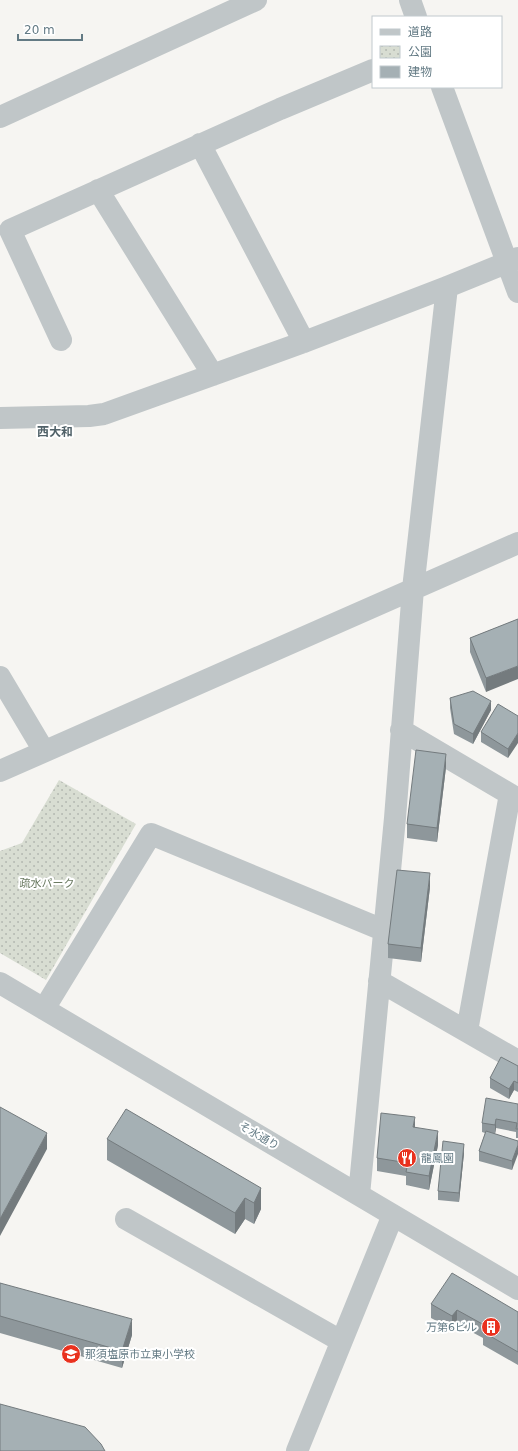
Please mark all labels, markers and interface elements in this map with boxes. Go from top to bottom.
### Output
scale bar [18,16,82,42]
legend [372,16,502,88]
text: 20 m [24,23,55,37]
text: 道路 [408,25,432,39]
text: 公園 [408,45,432,59]
text: 建物 [408,65,432,79]
district label: 西大和 [37,425,73,439]
park label: 疏水パーク [20,877,75,890]
street label: そ水通り [237,1119,281,1153]
restaurant icon: 龍鳳園 [396,1147,418,1169]
place label: 龍鳳園 [421,1152,454,1165]
building icon: 万第6ビル [480,1316,502,1338]
place label: 万第6ビル [426,1321,477,1334]
school or university icon: 那須塩原市立東小学校 [60,1343,82,1365]
place label: 那須塩原市立東小学校 [85,1348,195,1361]

